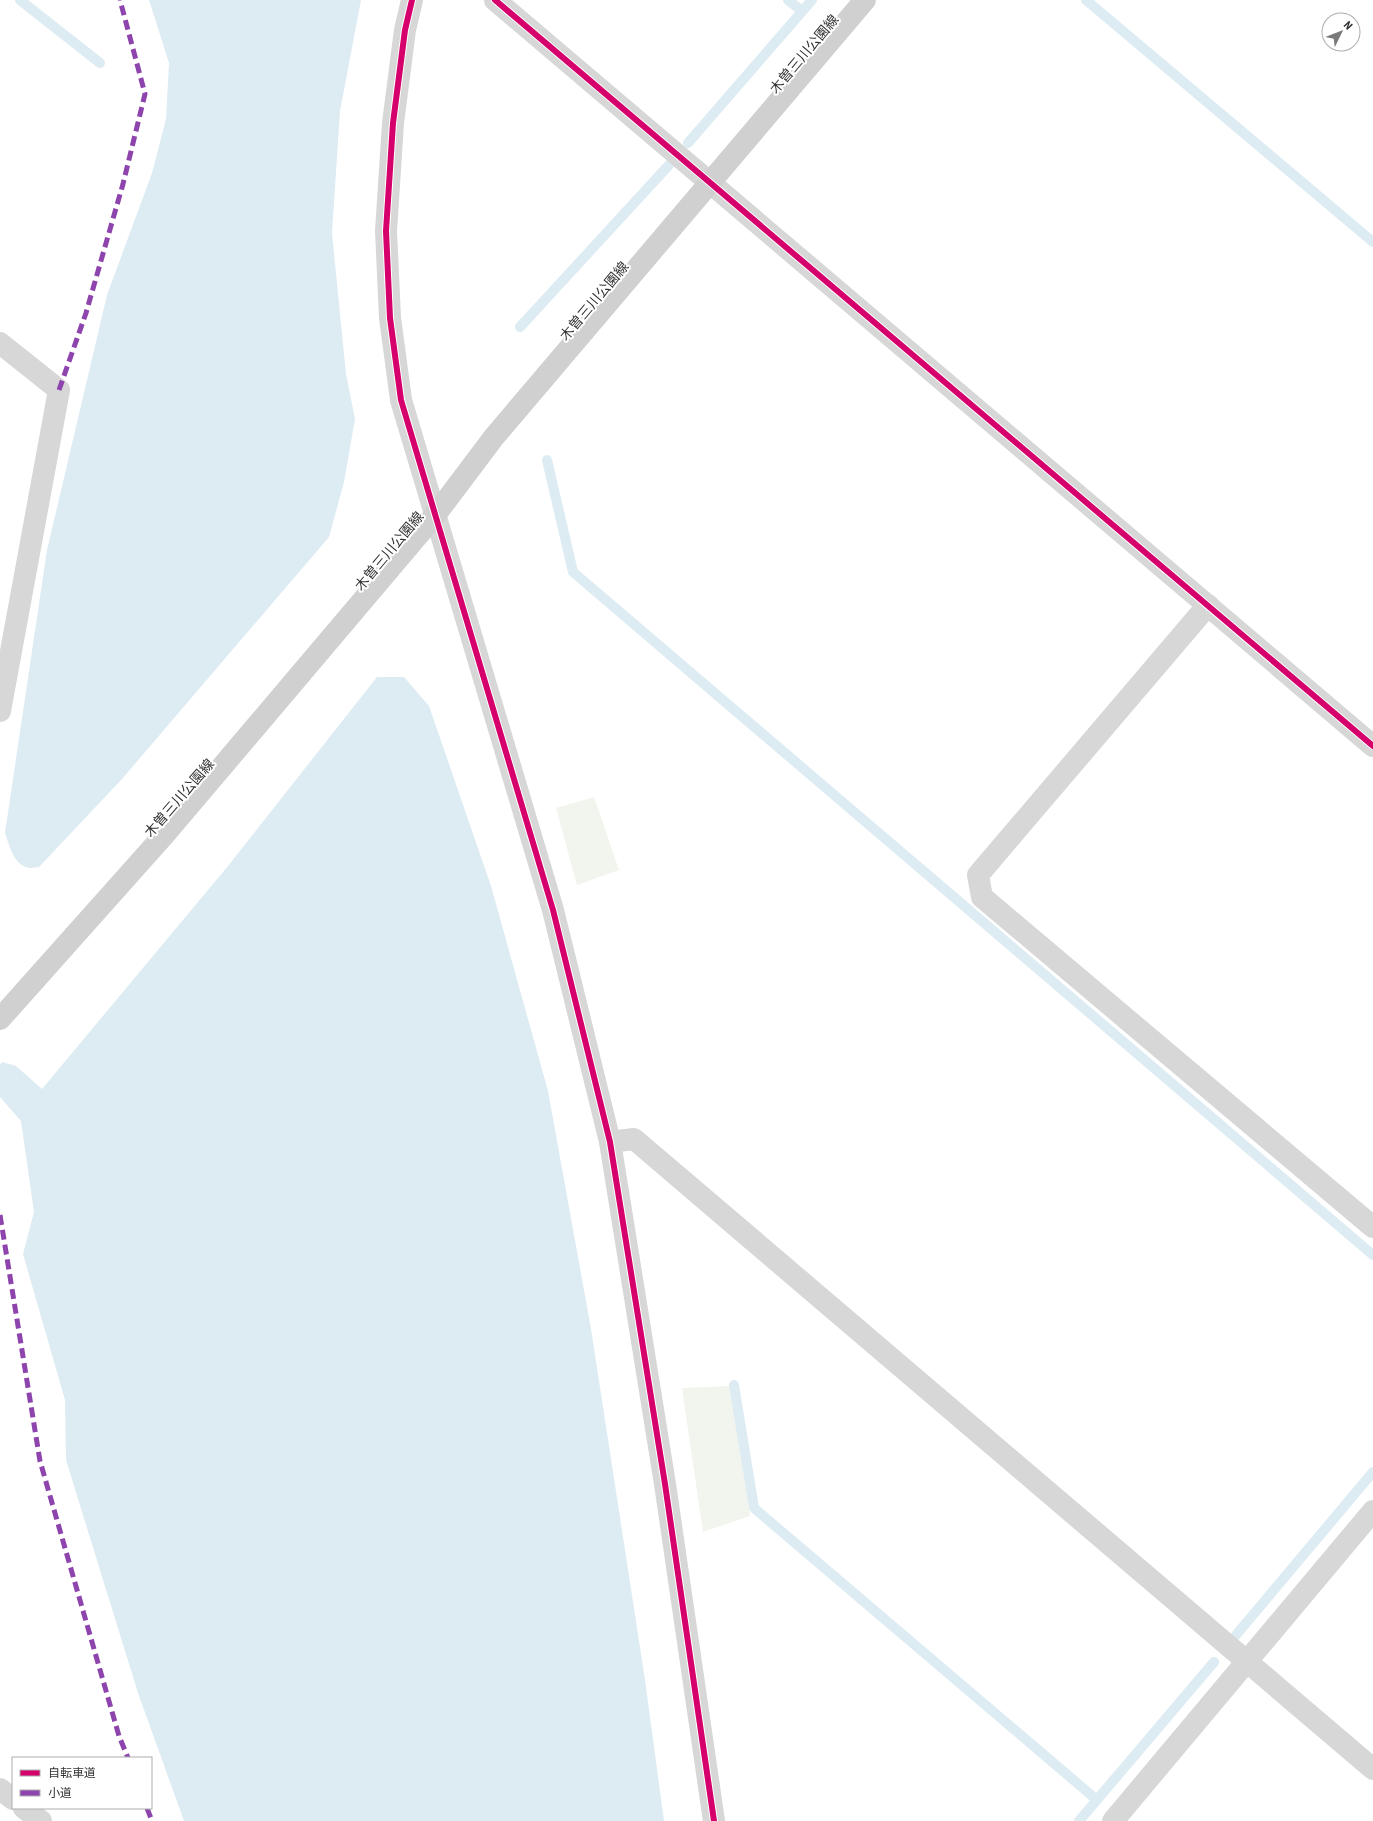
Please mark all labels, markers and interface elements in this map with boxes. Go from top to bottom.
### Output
street label: 木曽三川公園線 [766,11,842,97]
north arrow [1321,12,1361,52]
text: N [1341,19,1355,33]
street label: 木曽三川公園線 [556,258,632,344]
street label: 木曽三川公園線 [351,508,427,594]
street label: 木曽三川公園線 [141,756,217,840]
legend [12,1757,152,1809]
text: 自転車道 [48,1766,96,1780]
text: 小道 [48,1786,72,1800]

